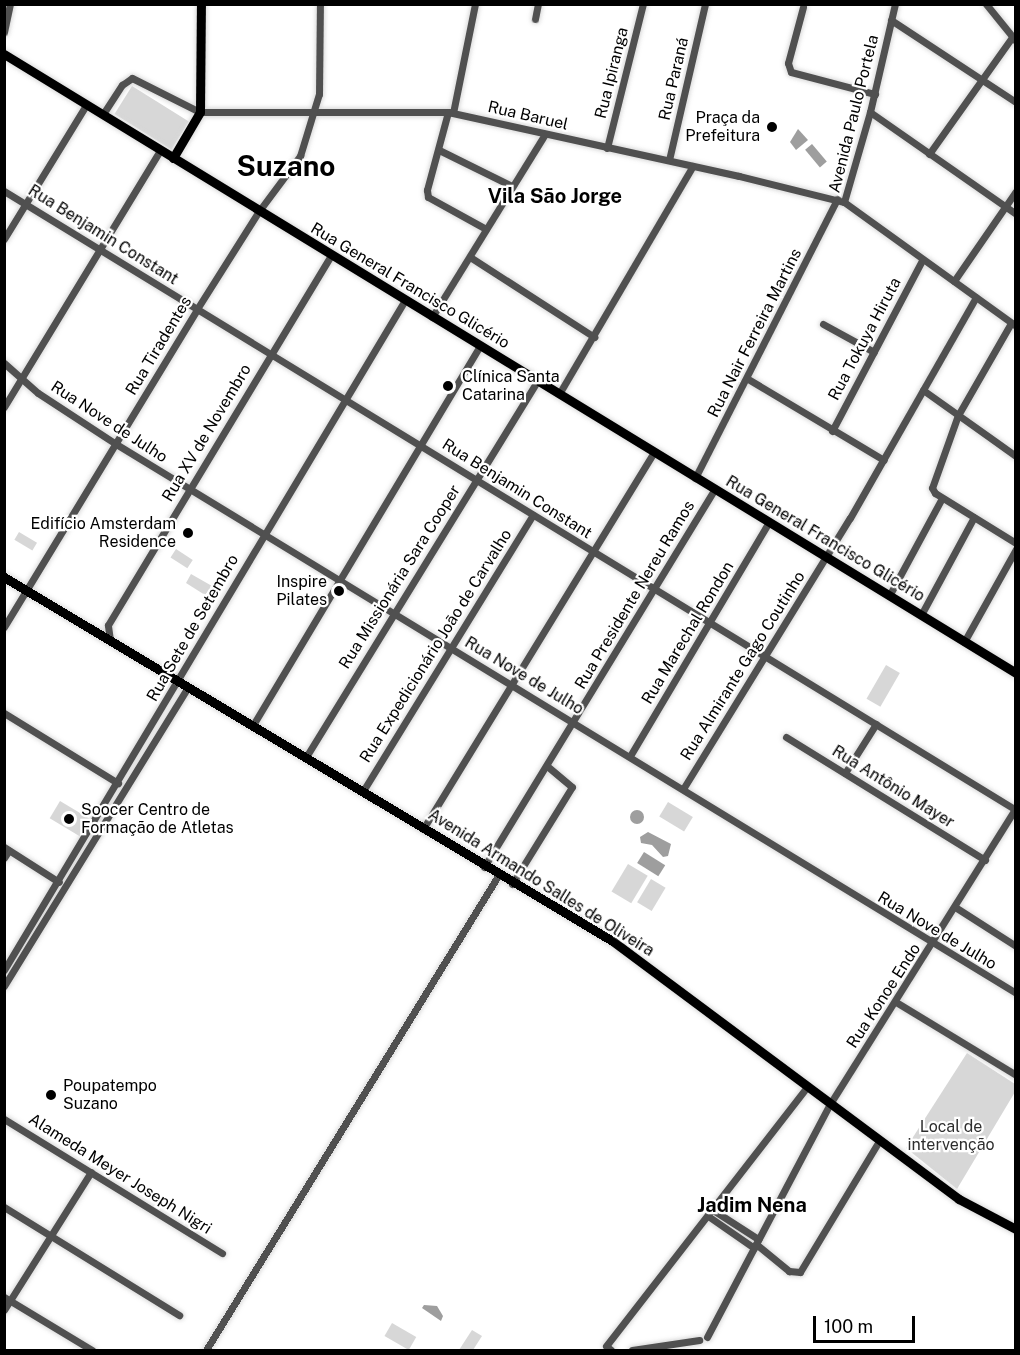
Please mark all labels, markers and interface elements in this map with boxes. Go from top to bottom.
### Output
street label: Rua Ipiranga [591,25,633,121]
street label: Avenida Paulo Portela [825,33,883,195]
street label: Rua Paraná [655,36,693,122]
street label: Rua Baruel [486,97,570,135]
place label: Praça da Prefeitura [685,108,760,146]
marker: Praça da Prefeitura [765,120,779,134]
district label: Suzano [237,149,335,183]
street label: Rua Benjamin Constant [25,181,181,289]
district label: Vila São Jorge [488,184,622,208]
street label: Rua General Francisco Glicério [307,219,513,353]
street label: Rua Nair Ferreira Martins [704,245,806,421]
street label: Rua Tokuya Hiruta [825,274,905,404]
street label: Rua Tiradentes [122,293,196,399]
street label: Rua XV de Novembro [158,361,256,505]
place label: Clínica Santa Catarina [462,367,560,405]
street label: Rua Nove de Julho [47,377,171,467]
marker: Clínica Santa Catarina [439,377,457,395]
street label: Rua Benjamin Constant [439,435,595,543]
street label: Rua General Francisco Glicério [722,472,928,606]
street label: Rua Missionária Sara Cooper [335,482,465,672]
street label: Rua Presidente Nereu Ramos [571,497,699,693]
place label: Edifício Amsterdam Residence [30,514,176,552]
marker: Edifício Amsterdam Residence [181,526,195,540]
street label: Rua Expedicionário João de Carvalho [356,526,516,766]
street label: Rua Sete de Setembro [143,551,243,705]
street label: Rua Marechal Rondon [638,558,738,708]
street label: Rua Almirante Gago Coutinho [677,568,809,764]
place label: Inspire Pilates [276,572,327,610]
marker: Inspire Pilates [332,584,346,598]
street label: Rua Nove de Julho [461,633,587,719]
street label: Rua Antônio Mayer [828,742,958,832]
place label: Soocer Centro de Formação de Atletas [81,800,234,838]
street label: Avenida Armando Salles de Oliveira [424,805,658,961]
marker: Soocer Centro de Formação de Atletas [62,812,76,826]
street label: Rua Nove de Julho [874,888,1000,974]
street label: Rua Konoe Endo [843,940,925,1052]
place label: Poupatempo Suzano [63,1076,157,1114]
marker: Poupatempo Suzano [44,1088,58,1102]
street label: Alameda Meyer Joseph Nigri [25,1110,215,1238]
park label: Local de intervenção [907,1117,995,1155]
district label: Jadim Nena [697,1193,807,1217]
scale bar [816,1304,918,1342]
text: 100 m [824,1316,873,1337]

